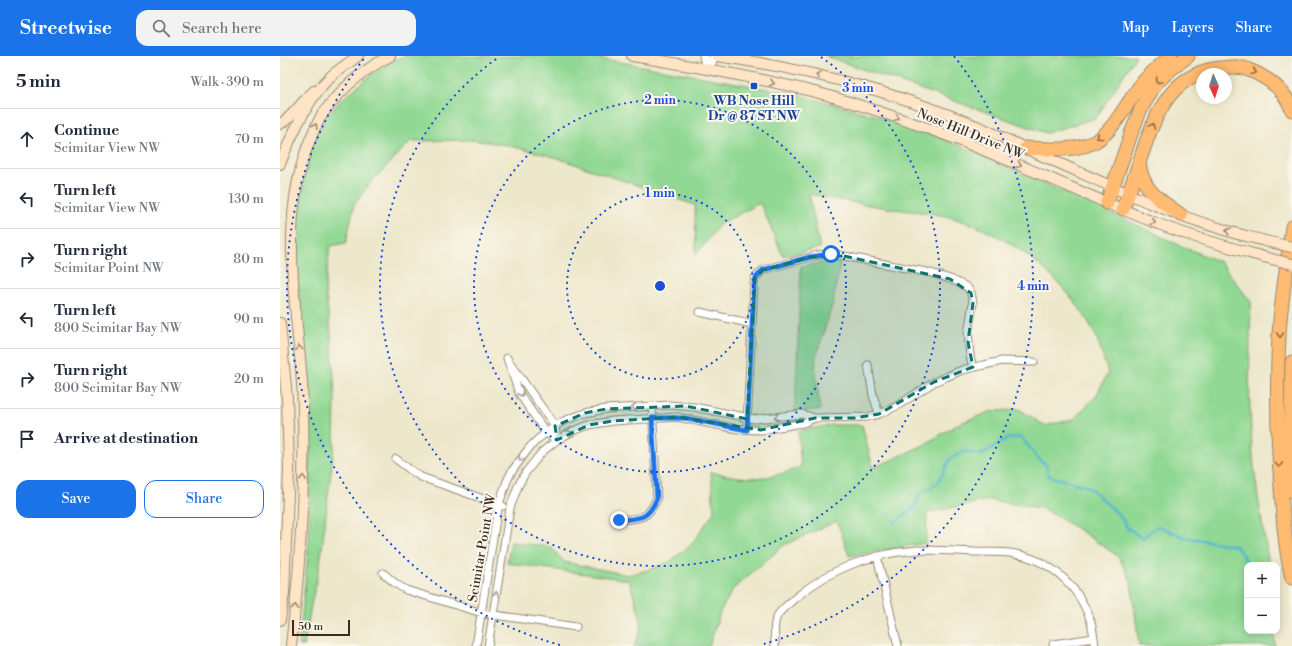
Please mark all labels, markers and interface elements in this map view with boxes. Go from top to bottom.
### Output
search box [136,10,416,46]
text: Streetwise [20,16,112,40]
icon: search [150,17,172,39]
text: Search here [182,19,262,38]
text: Map [1122,19,1149,37]
text: Layers [1171,19,1214,37]
text: Share [1236,19,1272,37]
one-way arrow [1250,67,1258,75]
north arrow [1196,68,1232,104]
text: 5 min [16,71,61,93]
one-way arrow [815,71,822,80]
text: Walk · 390 m [191,74,264,90]
one-way arrow [1156,76,1163,84]
one-way arrow [769,78,776,86]
marker: WB Nose Hill Dr @ 87 ST NW [749,81,759,91]
text: 3 min [842,81,874,96]
text: 2 min [644,93,676,108]
place label: WB Nose Hill Dr @ 87 ST NW [708,93,801,124]
street label: Nose Hill Drive NW [915,105,1028,163]
one-way arrow [894,113,901,122]
text: Continue [54,121,119,140]
one-way arrow [310,123,317,130]
one-way arrow [1147,123,1155,131]
icon: ahead [16,128,38,150]
text: 70 m [235,131,264,147]
one-way arrow [1097,132,1104,139]
text: Scimitar View NW [54,140,160,156]
one-way arrow [1014,160,1022,168]
text: Turn left [54,181,116,200]
text: 1 min [645,186,676,201]
icon: left [16,188,38,210]
text: 130 m [229,191,264,207]
text: Scimitar View NW [54,200,160,216]
one-way arrow [1149,217,1156,225]
one-way arrow [1224,227,1231,236]
text: Turn right [54,241,128,260]
route start [822,245,840,263]
icon: right [16,248,38,270]
text: 80 m [233,251,264,267]
text: Scimitar Point NW [54,260,164,276]
centre of rings [653,279,667,293]
text: 4 min [1017,279,1050,294]
text: Turn left [54,301,116,320]
icon: left [16,308,38,330]
text: 90 m [233,311,264,327]
text: 800 Scimitar Bay NW [54,320,181,336]
one-way arrow [1275,332,1284,338]
one-way arrow [295,345,304,351]
text: Turn right [54,361,128,380]
icon: right [16,368,38,390]
text: 20 m [234,371,264,387]
text: 800 Scimitar Bay NW [54,380,181,396]
one-way arrow [516,390,523,397]
one-way arrow [631,403,637,412]
one-way arrow [773,412,780,421]
icon: arrive [16,428,38,450]
text: Arrive at destination [54,429,198,448]
one-way arrow [565,430,573,437]
one-way arrow [519,454,526,461]
one-way arrow [1275,462,1284,468]
one-way arrow [299,475,307,481]
button: Save [16,480,136,518]
button: Share [144,480,264,518]
street label: Scimitar Point NW [465,492,500,604]
route end [610,511,628,529]
map controls [1244,562,1280,634]
button: + [1244,562,1280,598]
one-way arrow [492,591,500,597]
button: − [1244,598,1280,634]
one-way arrow [290,604,299,610]
scale bar [292,618,350,637]
text: 50 m [298,620,323,634]

